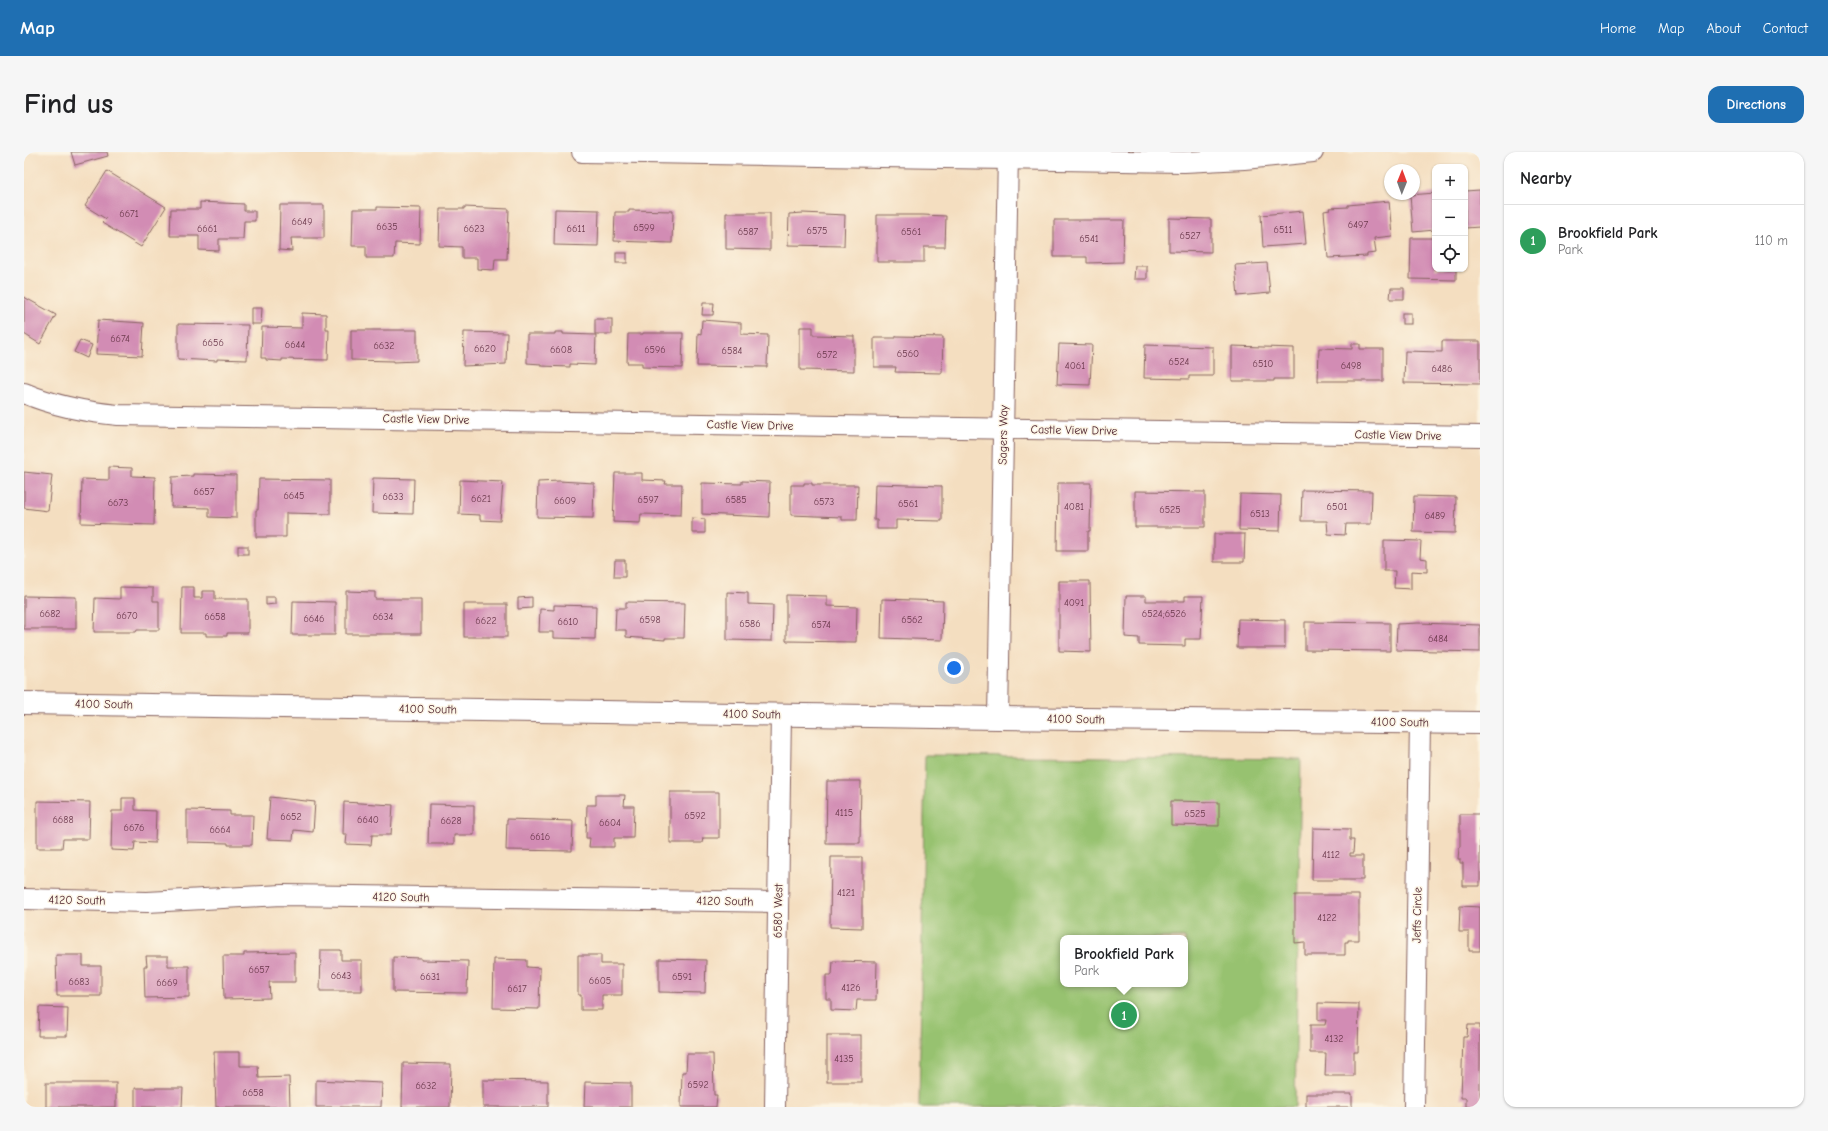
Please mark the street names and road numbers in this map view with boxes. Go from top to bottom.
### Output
street label: Sagers Way [995,404,1011,465]
street label: Castle View Drive [382,411,470,427]
street label: Castle View Drive [706,417,794,433]
street label: Castle View Drive [1030,422,1118,438]
street label: Castle View Drive [1354,427,1442,443]
street label: 4100 South [75,696,133,712]
street label: 4100 South [399,701,457,717]
street label: 4100 South [723,706,781,722]
street label: 4100 South [1047,711,1105,727]
street label: 4100 South [1371,714,1429,730]
street label: 6580 West [771,883,785,938]
street label: Jeffs Circle [1410,887,1424,943]
street label: 4120 South [372,890,430,904]
street label: 4120 South [48,893,106,907]
street label: 4120 South [696,894,754,908]

